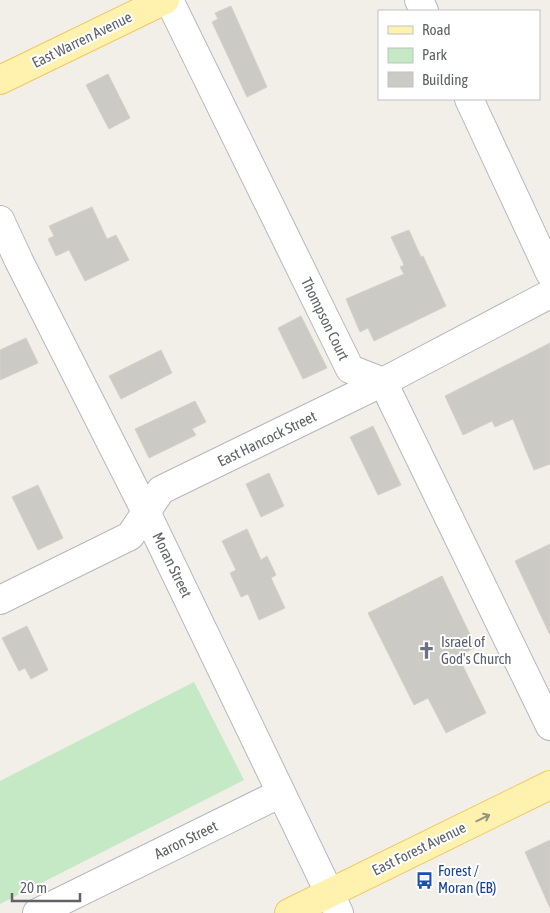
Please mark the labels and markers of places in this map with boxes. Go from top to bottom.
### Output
place label: Israel of God's Church [441,633,511,667]
church icon: Israel of God's Church [417,641,437,661]
place label: Forest / Moran (EB) [438,862,496,896]
bus stop icon: Forest / Moran (EB) [414,870,434,890]

